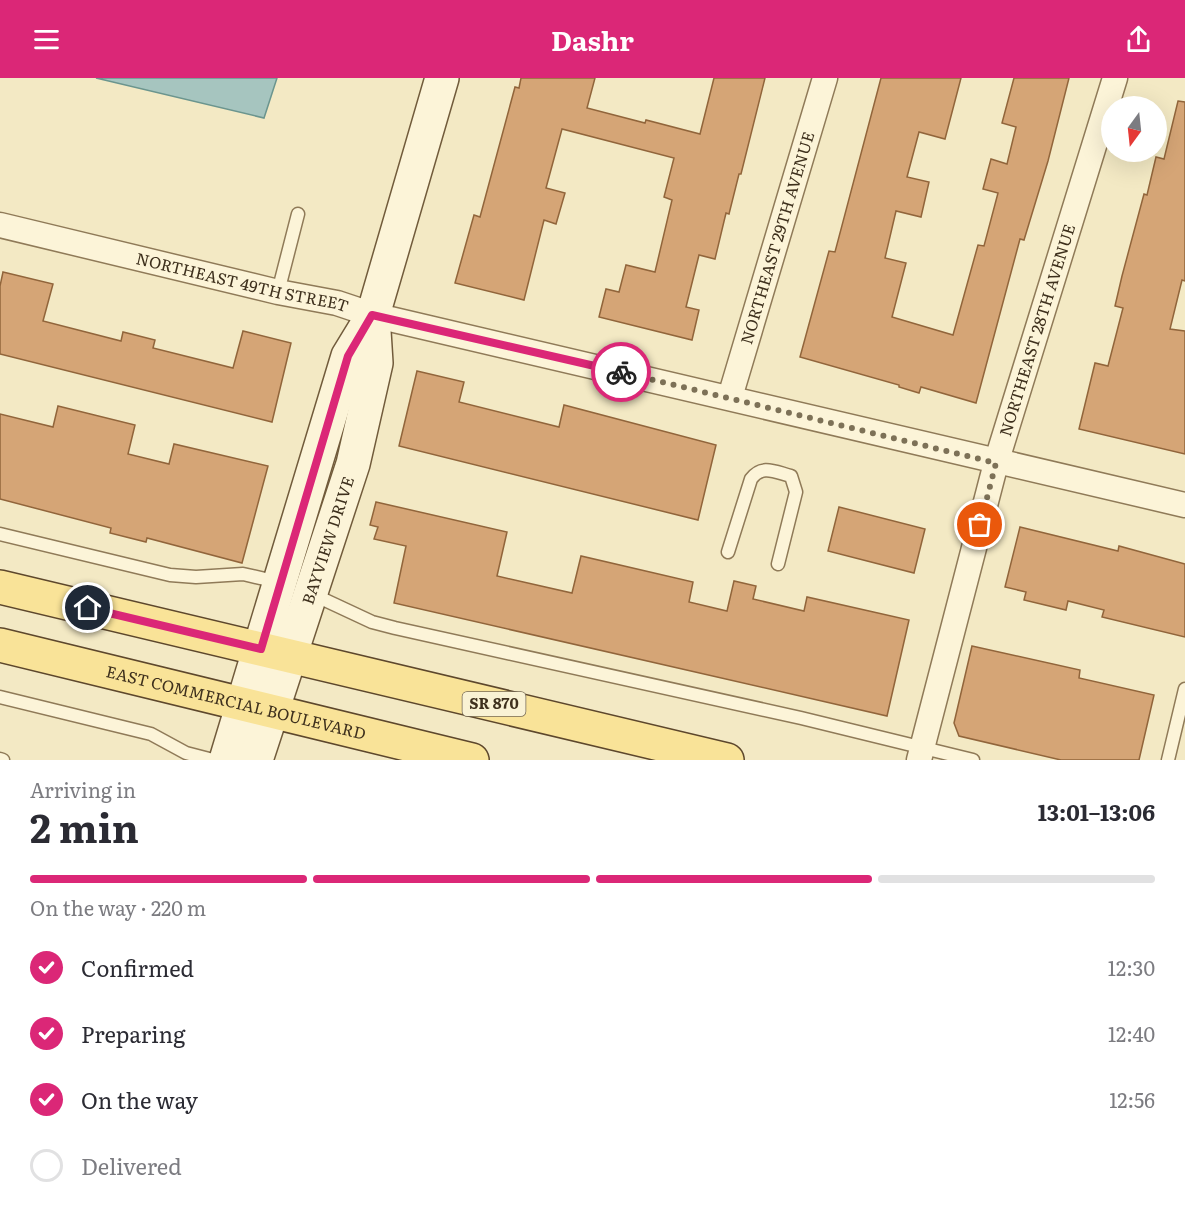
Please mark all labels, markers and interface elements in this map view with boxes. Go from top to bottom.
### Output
text: Dashr [551,19,634,59]
icon: menu [30,23,63,56]
icon: share [1122,23,1155,56]
north arrow [1101,96,1167,162]
map controls [1101,96,1167,162]
street label: NORTHEAST 29TH AVENUE [733,128,819,347]
street label: NORTHEAST 28TH AVENUE [992,221,1080,439]
street label: NORTHEAST 49TH STREET [134,245,352,317]
courier [591,342,651,402]
icon: bike [605,356,638,389]
street label: BAYVIEW DRIVE [295,473,359,607]
pin [954,499,1005,550]
icon: bag [963,508,996,541]
pin [62,582,113,633]
icon: home [71,591,104,624]
street label: EAST COMMERCIAL BOULEVARD [104,658,369,745]
road number: SR 870 [462,692,526,716]
text: Arriving in [30,774,136,804]
text: 13:01–13:06 [1038,795,1155,828]
text: 2 min [30,797,139,855]
text: On the way · 220 m [30,892,206,922]
icon: check [30,951,63,984]
text: Confirmed [81,951,194,984]
text: 12:30 [1108,952,1155,982]
icon: check [30,1017,63,1050]
text: Preparing [81,1017,185,1050]
text: 12:40 [1108,1018,1155,1048]
icon: check [30,1083,63,1116]
text: On the way [81,1083,198,1116]
text: 12:56 [1109,1084,1155,1114]
text: Delivered [81,1149,182,1182]

